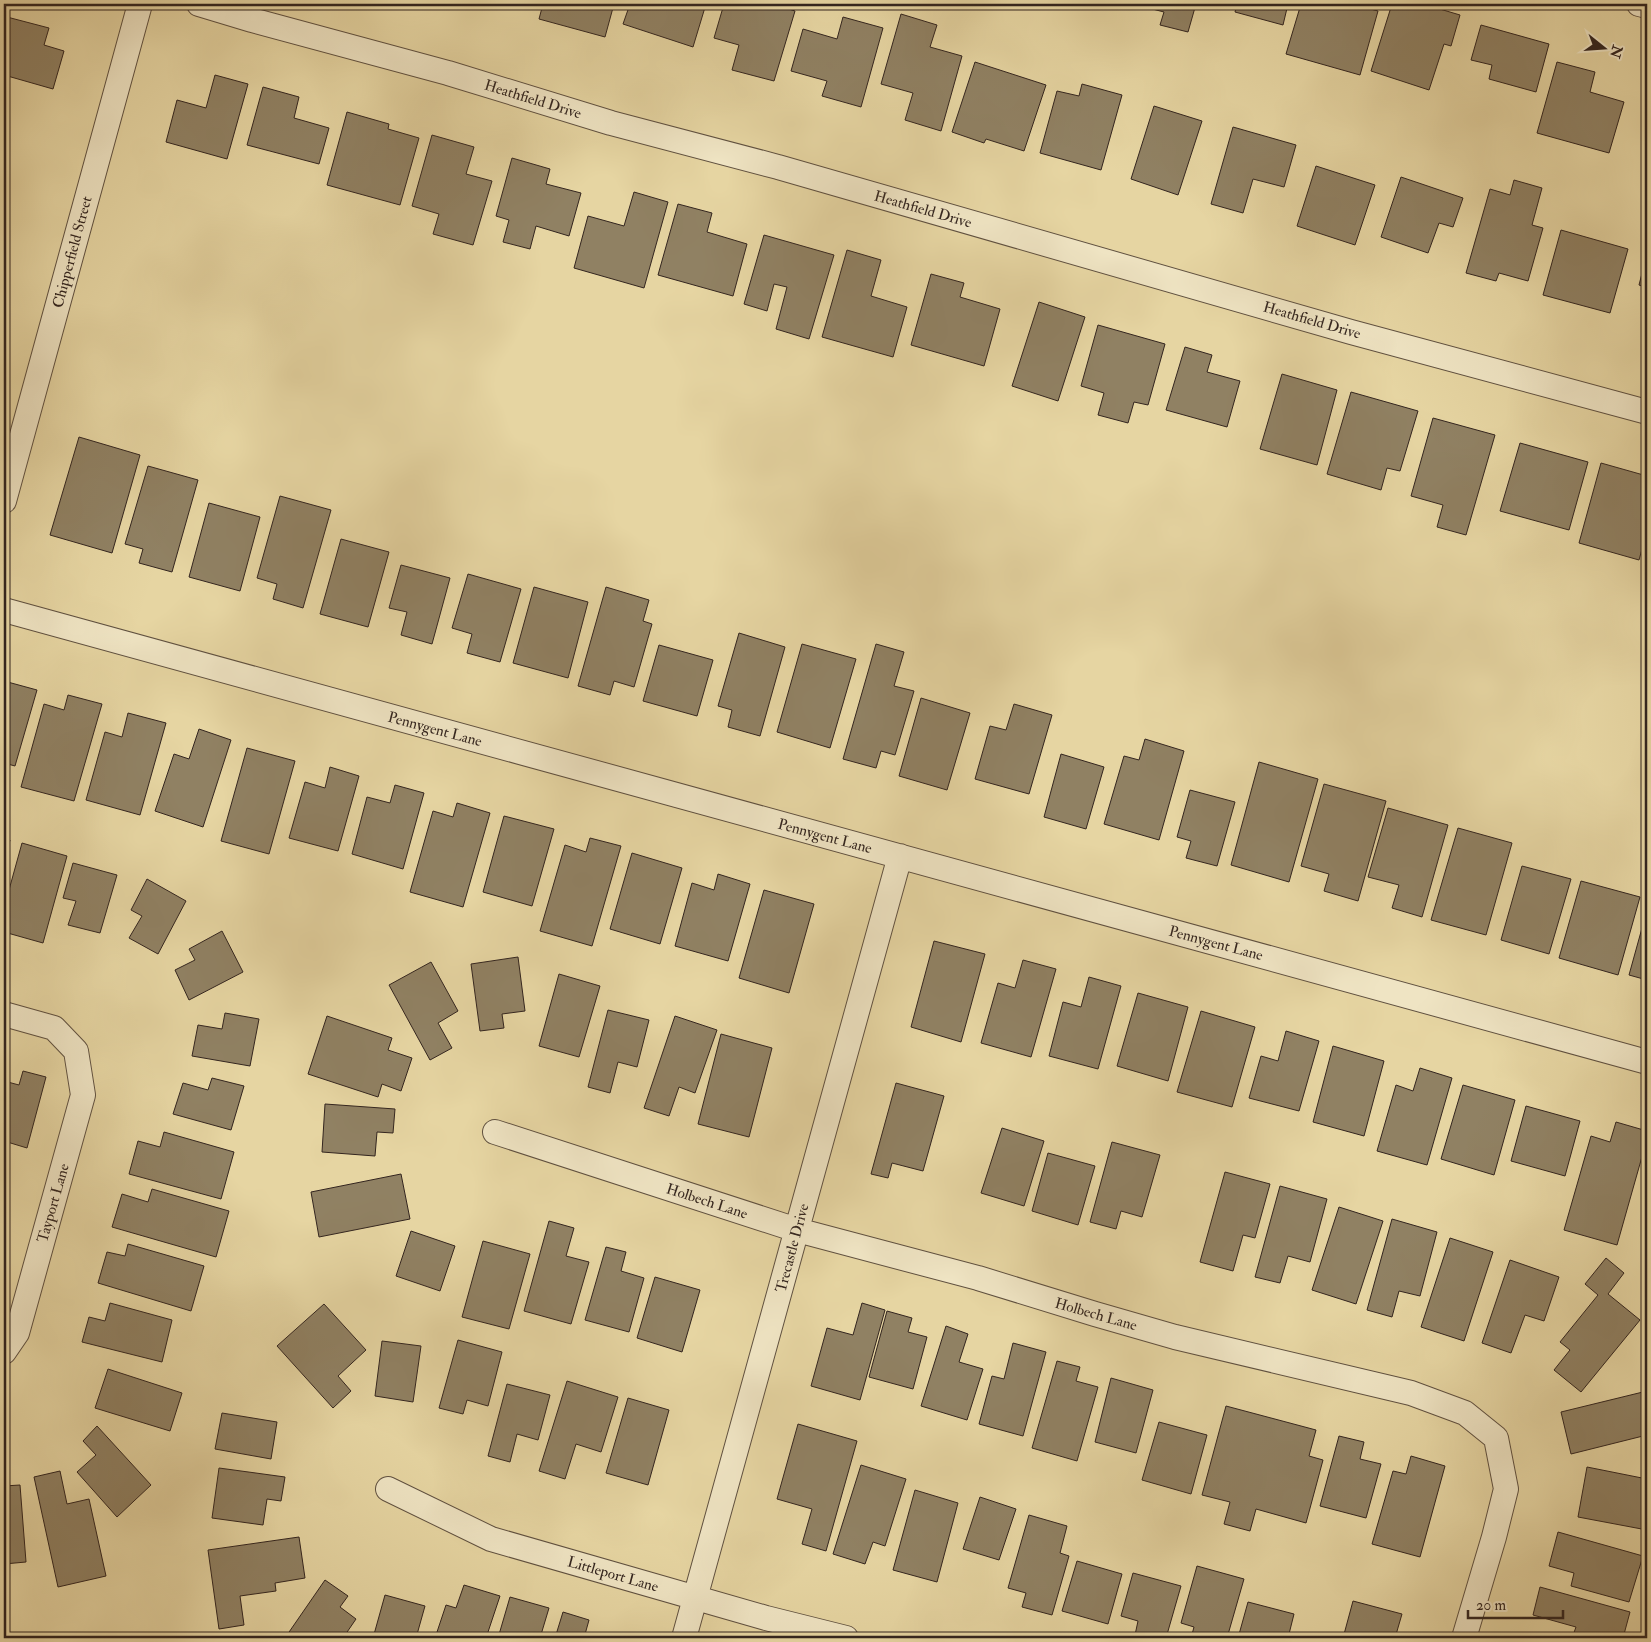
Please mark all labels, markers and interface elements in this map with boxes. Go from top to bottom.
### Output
north arrow [1578,22,1628,72]
text: N [1606,42,1626,61]
street label: Heathfield Drive [482,76,584,123]
street label: Heathfield Drive [872,187,974,232]
street label: Chipperfield Street [48,194,98,310]
street label: Heathfield Drive [1261,298,1363,343]
street label: Pennygent Lane [386,708,484,751]
street label: Pennygent Lane [776,815,874,858]
street label: Pennygent Lane [1167,922,1265,965]
street label: Tayport Lane [33,1161,75,1245]
street label: Holbech Lane [664,1179,750,1224]
street label: Trecastle Drive [772,1202,813,1295]
street label: Holbech Lane [1053,1294,1139,1335]
street label: Littleport Lane [565,1552,661,1598]
scale bar [1468,1587,1564,1619]
text: 20 m [1476,1596,1506,1615]

